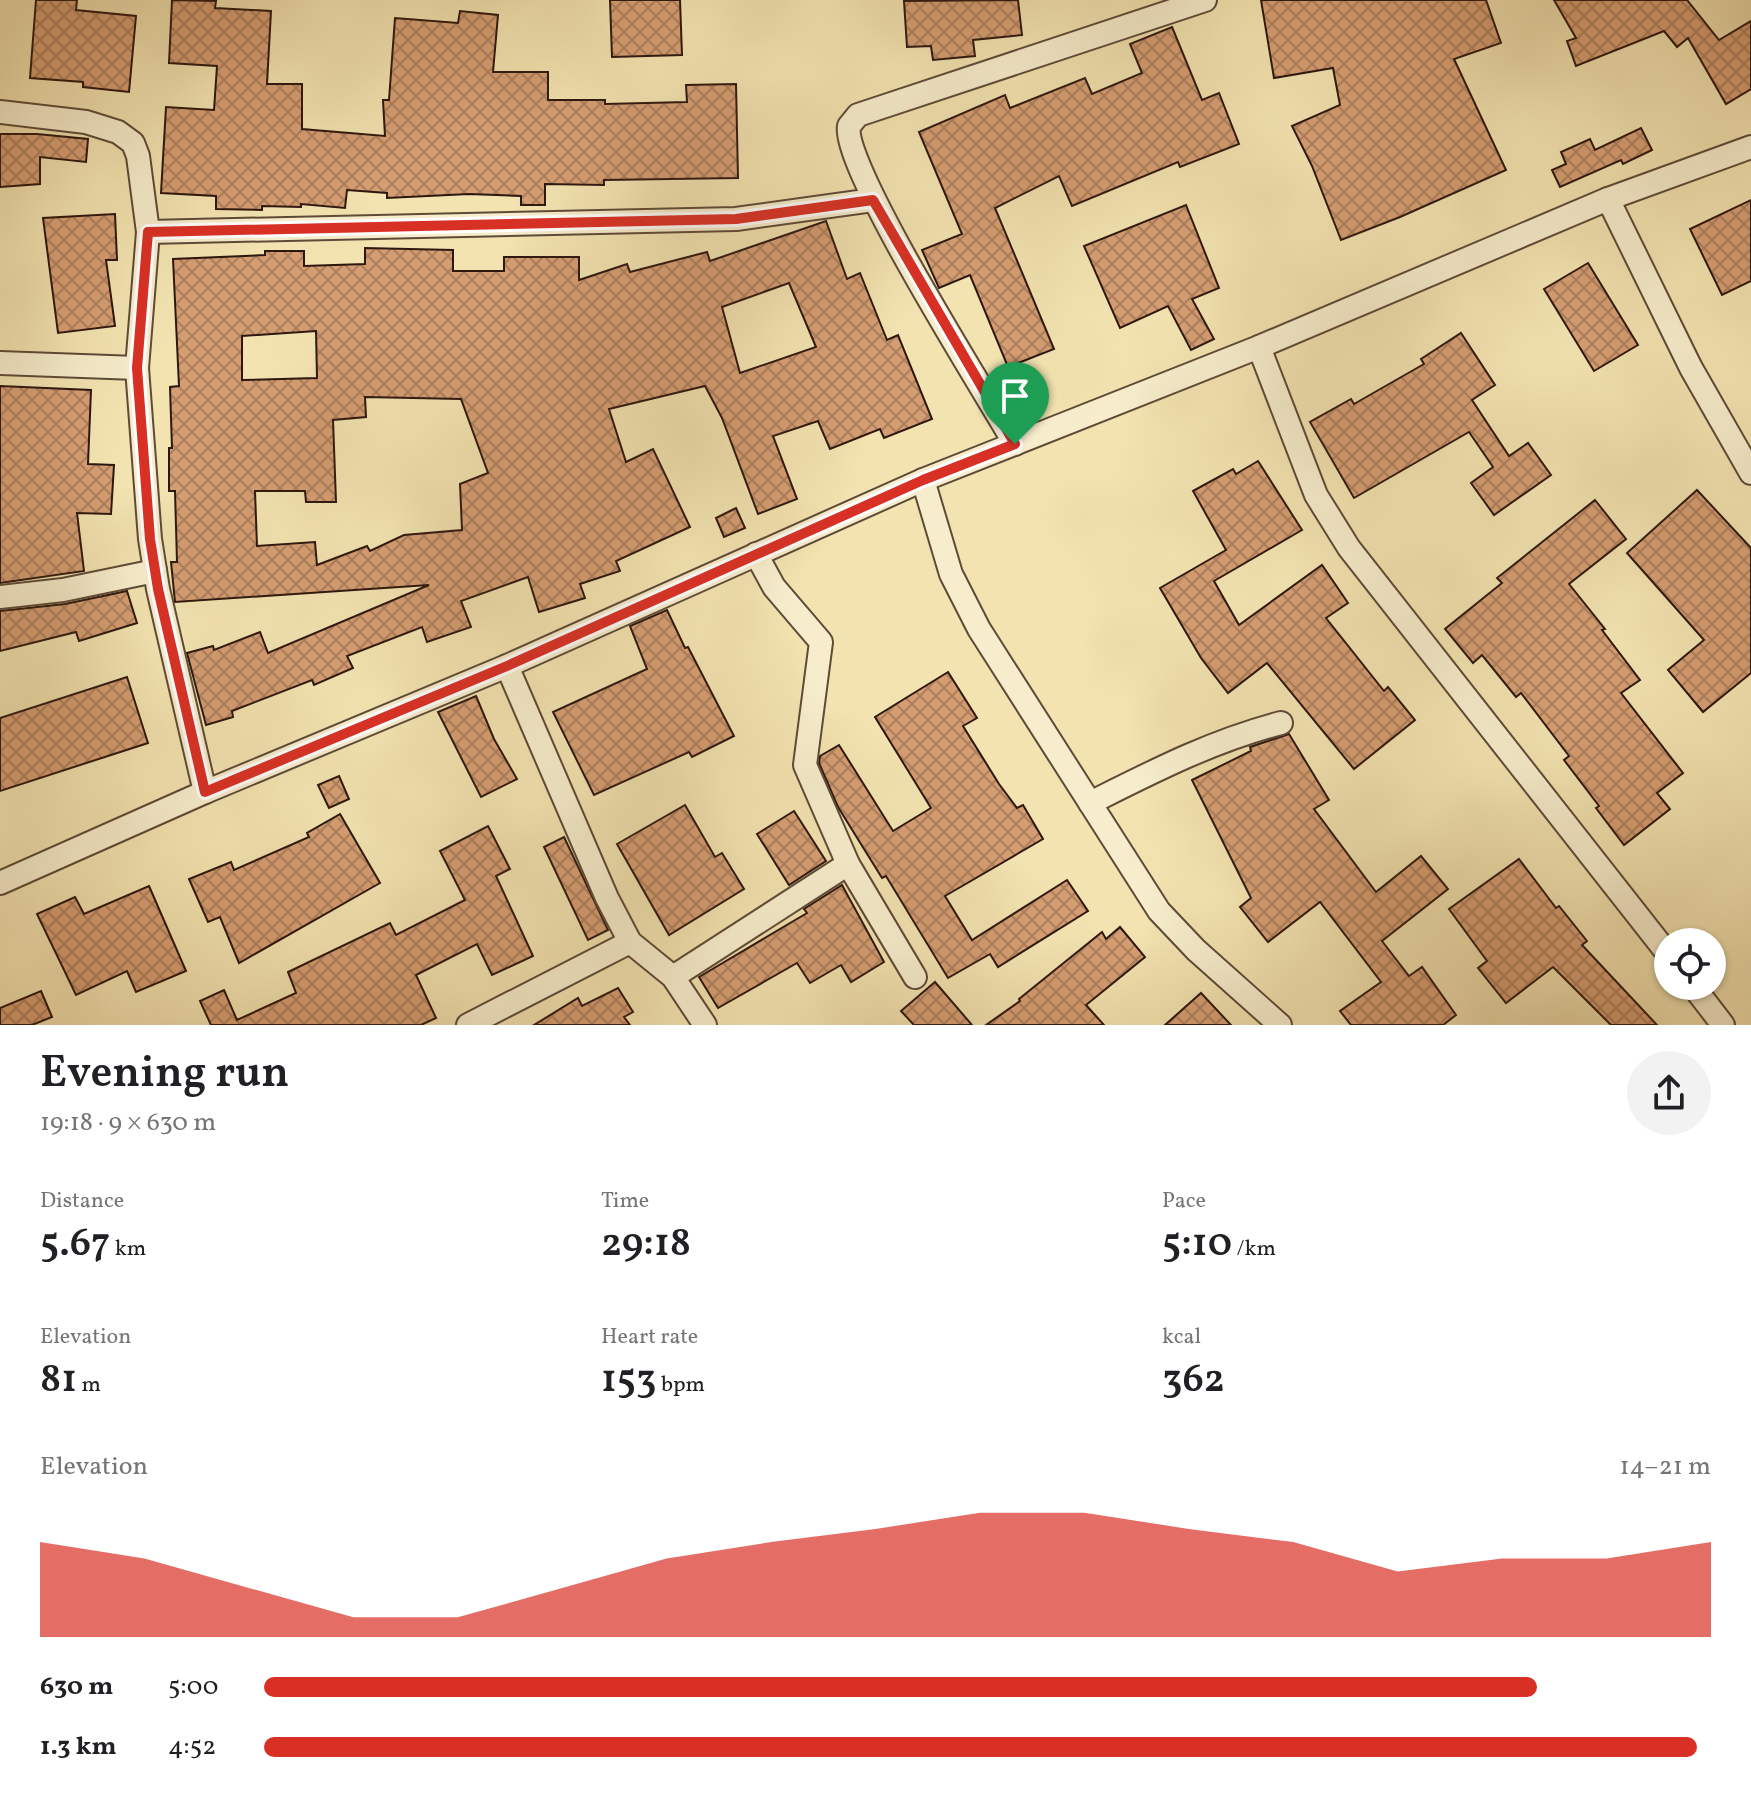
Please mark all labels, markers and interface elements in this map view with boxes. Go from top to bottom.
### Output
pin [981,362,1049,444]
icon: arrive [993,374,1037,418]
map controls [1654,928,1726,1000]
button: locate [1654,928,1726,1000]
text: Evening run [40,1044,289,1105]
button: share [1627,1051,1711,1135]
text: 19:18 · 9 × 630 m [40,1105,216,1141]
text: Distance [40,1186,124,1217]
text: Time [601,1186,649,1217]
text: Pace [1162,1186,1206,1217]
text: 5.67 [40,1217,110,1273]
text: 29:18 [601,1217,691,1273]
text: 5:10 [1162,1217,1232,1273]
text: km [110,1234,146,1265]
text: /km [1232,1234,1276,1265]
text: Elevation [40,1322,131,1353]
text: Heart rate [601,1322,698,1353]
text: kcal [1162,1322,1201,1353]
text: 81 [40,1353,77,1409]
text: 153 [601,1353,657,1409]
text: 362 [1162,1353,1225,1409]
text: m [77,1370,101,1401]
text: bpm [657,1370,705,1401]
text: Elevation [40,1449,148,1485]
text: 14–21 m [1619,1449,1711,1485]
text: 630 m [40,1669,113,1705]
text: 5:00 [168,1669,218,1705]
text: 1.3 km [40,1729,117,1765]
text: 4:52 [168,1729,216,1765]

